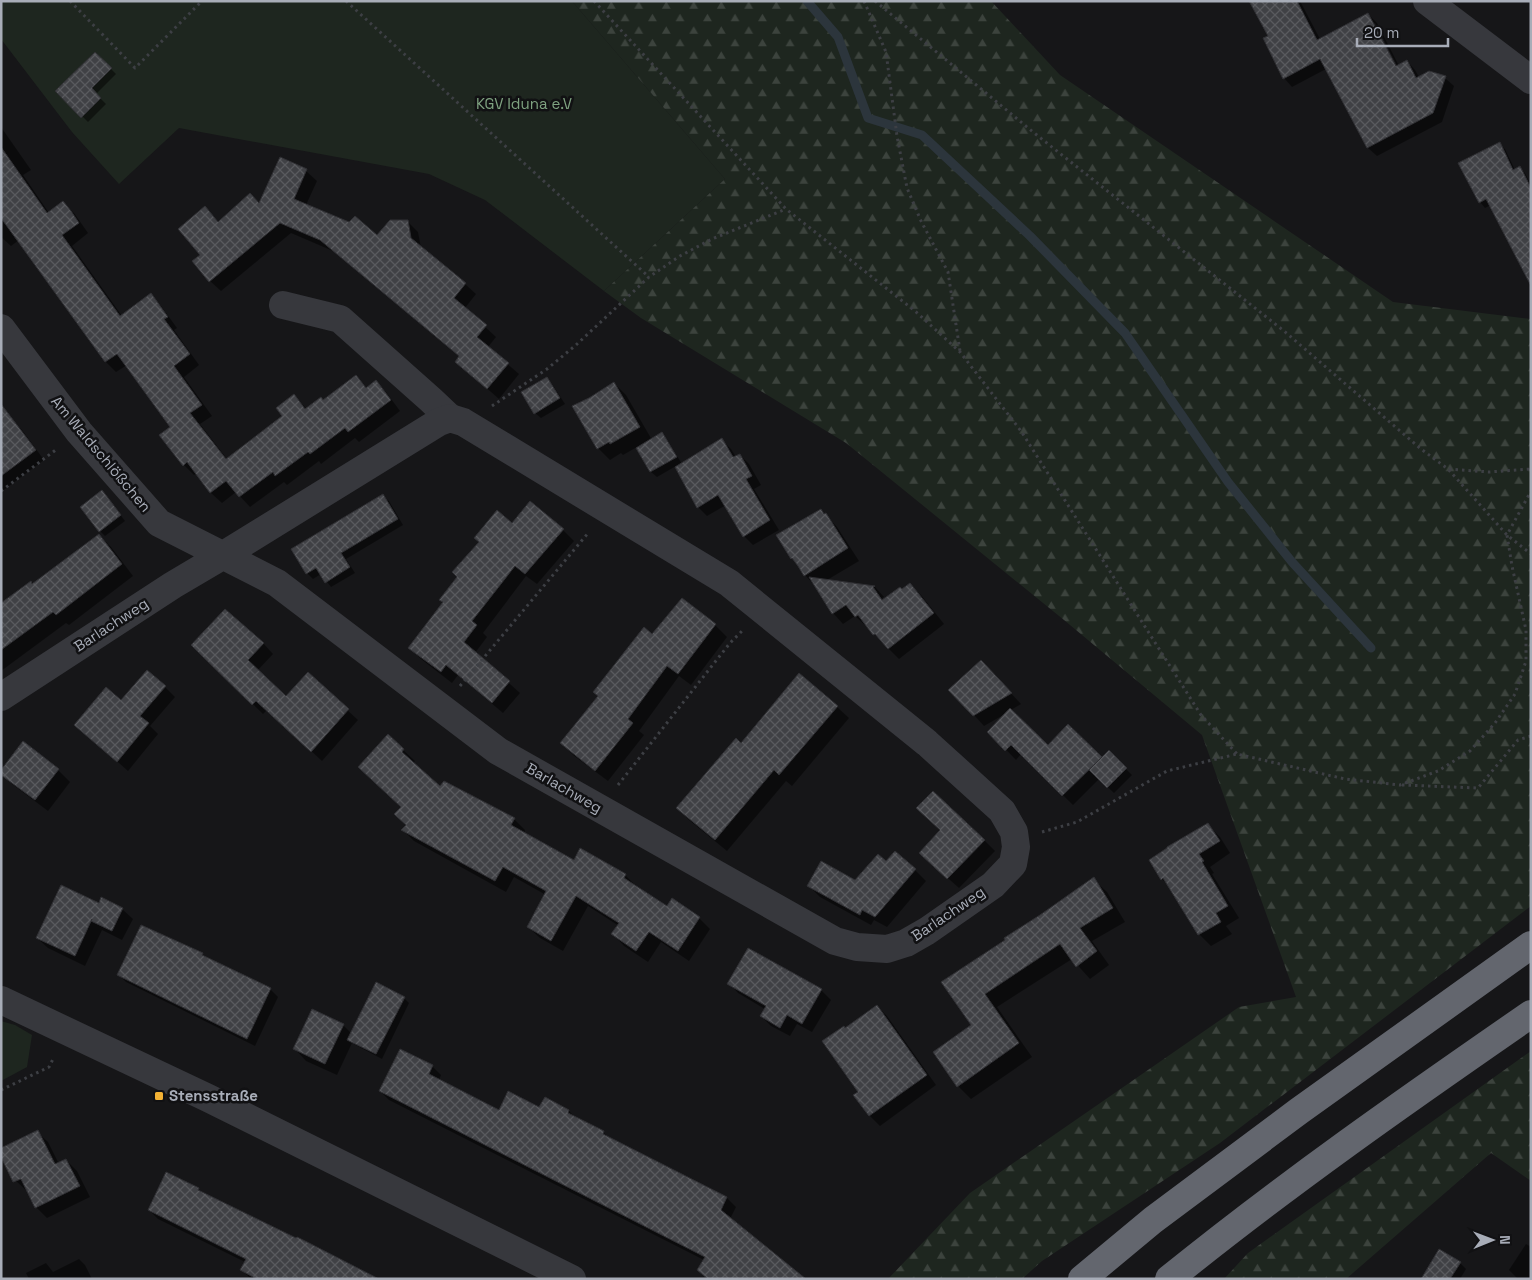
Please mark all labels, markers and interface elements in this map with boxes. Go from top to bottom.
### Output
scale bar [1357,15,1448,47]
text: 20 m [1364,23,1399,42]
park label: KGV Iduna e.V [476,94,572,113]
street label: Am Waldschlößchen [47,392,155,516]
street label: Barlachweg [70,594,151,656]
street label: Barlachweg [523,758,606,817]
street label: Barlachweg [907,882,988,945]
place label: Stensstraße [169,1086,258,1105]
marker: Stensstraße [153,1090,165,1102]
north arrow [1467,1215,1517,1265]
text: N [1496,1235,1514,1245]

